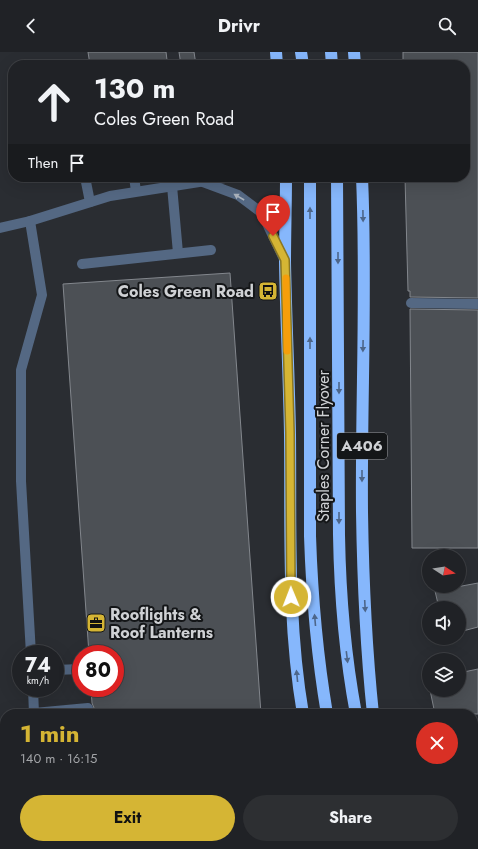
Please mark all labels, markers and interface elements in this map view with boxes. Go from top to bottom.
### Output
text: Drivr [218,13,260,39]
icon: back [20,15,42,37]
icon: search [436,15,458,37]
text: 130 m [94,68,176,109]
icon: ahead [28,76,80,128]
text: Coles Green Road [94,106,234,132]
text: Then [28,152,58,174]
icon: arrive [66,152,88,174]
one-way arrow [233,193,245,200]
pin [256,195,290,236]
icon: arrive [262,201,284,223]
one-way arrow [307,206,313,219]
one-way arrow [360,210,366,223]
one-way arrow [335,252,341,265]
place label: Coles Green Road [118,280,254,303]
bus stop icon: Coles Green Road [257,280,279,302]
one-way arrow [307,336,313,349]
one-way arrow [360,340,367,352]
street label: Staples Corner Flyover [312,369,335,522]
one-way arrow [336,382,342,395]
road number: A406 [337,433,387,459]
one-way arrow [359,470,365,483]
one-way arrow [336,512,342,525]
north arrow [422,549,466,593]
map controls [422,549,466,697]
position arrow [270,576,312,618]
one-way arrow [362,600,368,613]
button: sound [422,601,466,645]
place label: Rooflights & Roof Lanterns [110,603,213,644]
office icon: Rooflights & Roof Lanterns [85,612,107,634]
one-way arrow [311,614,318,626]
speed limit sign: 80 [72,645,124,697]
text: 74 [25,651,51,680]
one-way arrow [344,651,350,664]
button: layers [422,653,466,697]
one-way arrow [294,669,300,682]
text: km/h [27,673,49,688]
text: 1 min [20,716,80,751]
button: close [416,722,458,764]
text: 140 m · 16:15 [20,749,97,768]
button: Exit [20,795,235,841]
button: Share [243,795,458,841]

